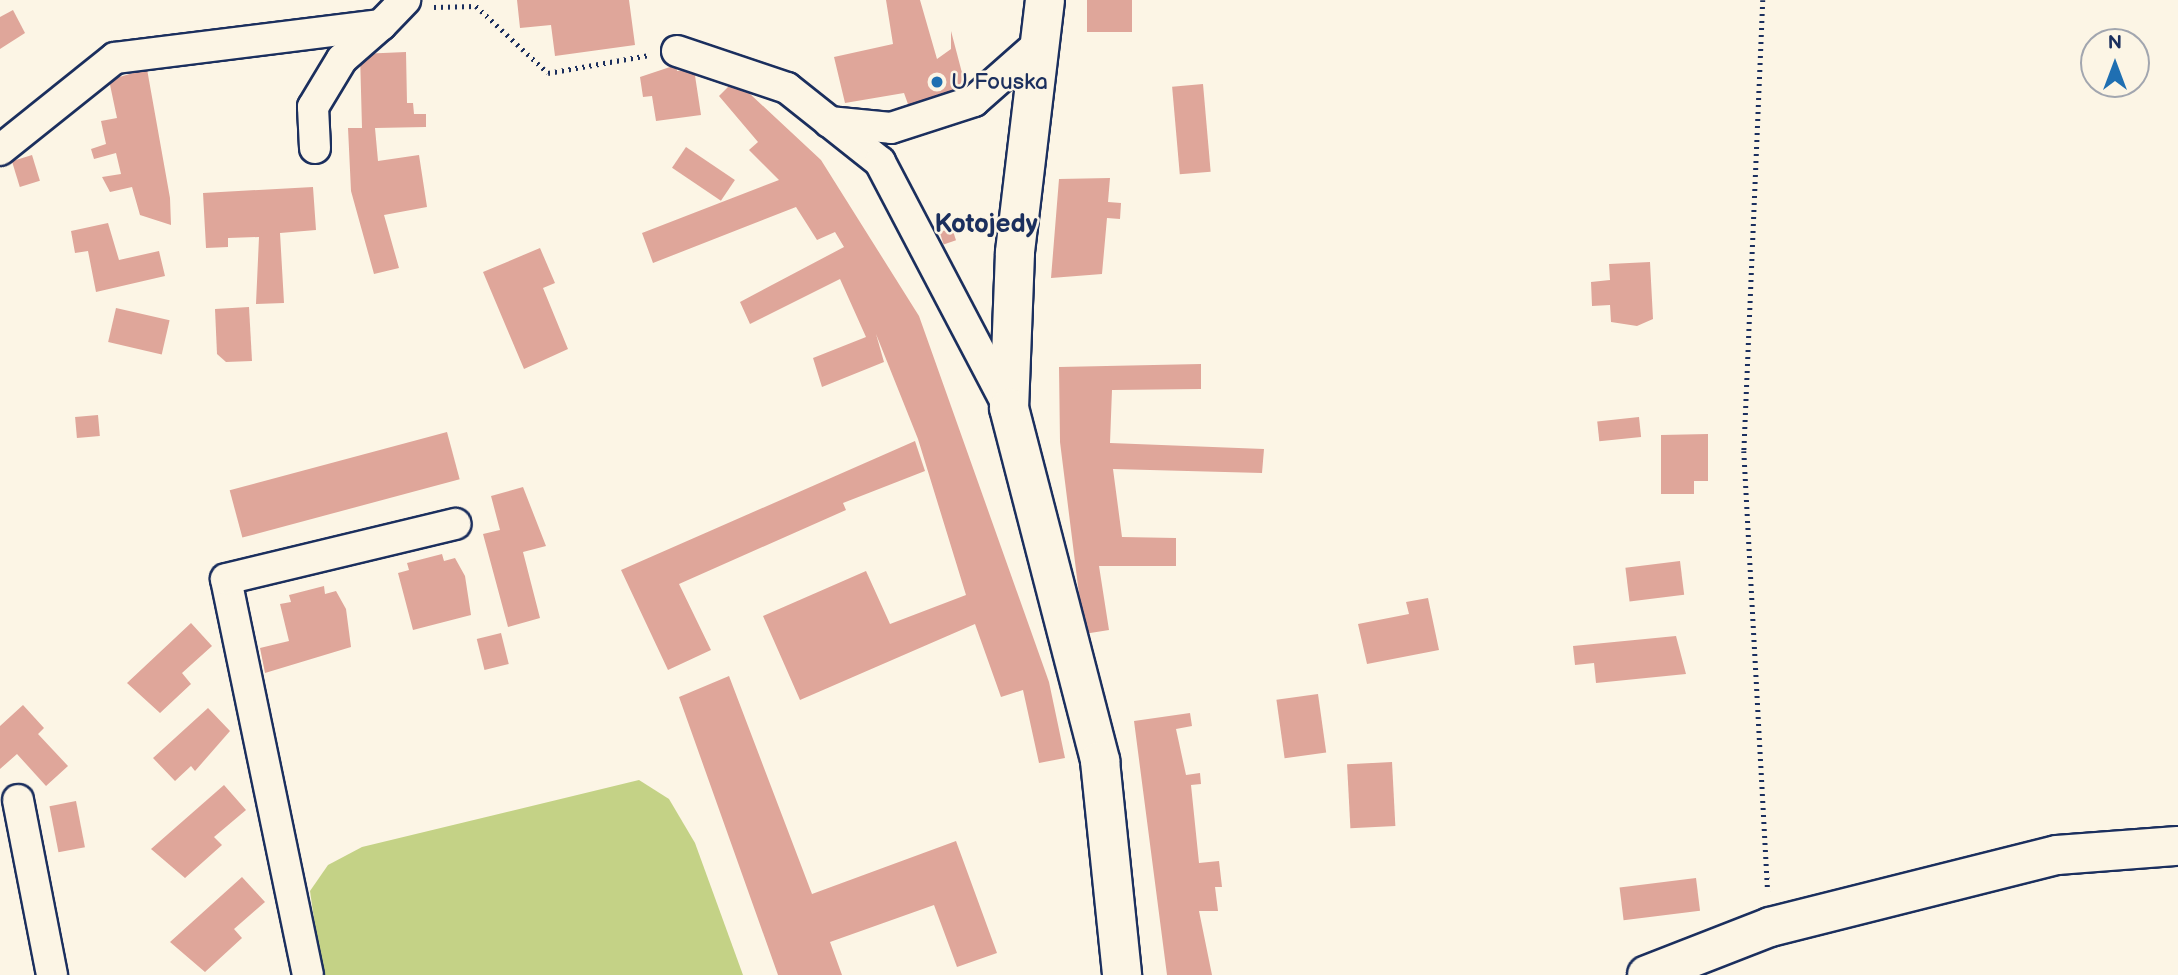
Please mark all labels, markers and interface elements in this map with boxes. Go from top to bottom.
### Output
north arrow [2080,28,2150,98]
text: N [2108,32,2122,55]
place label: U Fouska [951,68,1048,96]
marker: U Fouska [929,74,945,90]
district label: Kotojedy [934,209,1038,241]

